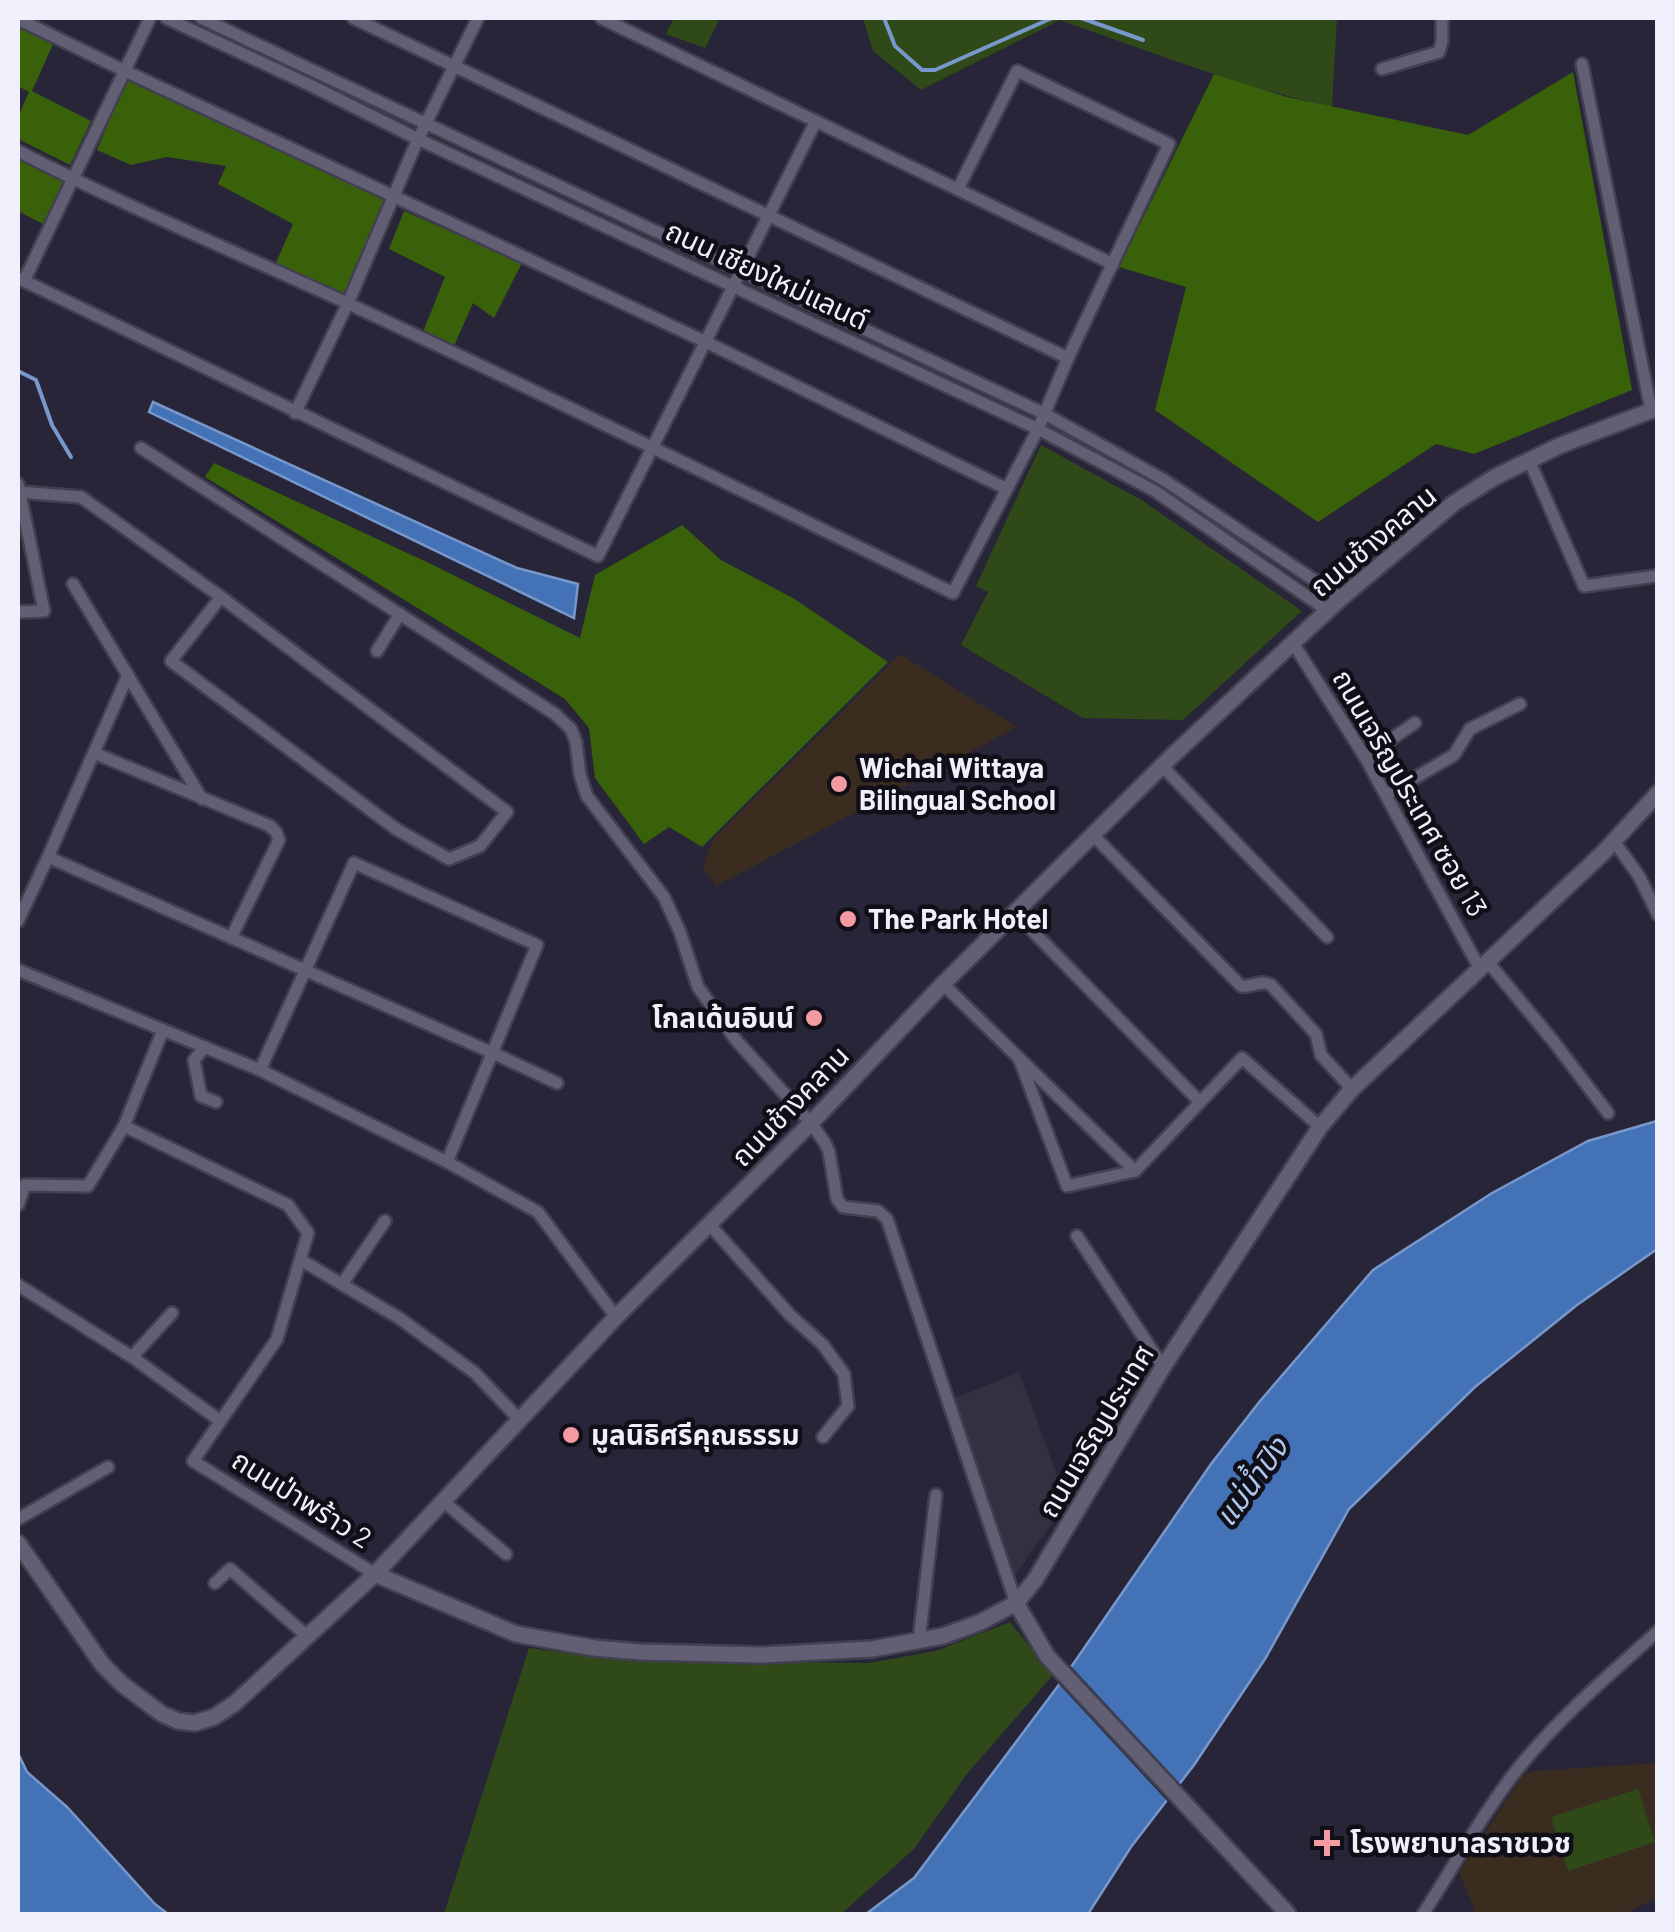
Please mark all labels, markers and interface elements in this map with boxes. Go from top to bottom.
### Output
street label: ถนน เชียงใหม่แลนด์ [661,212,874,336]
street label: ถนนช้างคลาน [1302,477,1443,603]
street label: ถนนเจริญประเทศ ซอย 13 [1326,663,1495,922]
place label: Wichai Wittaya Bilingual School [859,750,1056,816]
marker: Wichai Wittaya Bilingual School [828,773,850,795]
place label: The Park Hotel [868,901,1048,935]
marker: The Park Hotel [837,908,859,930]
place label: โกลเด้นอินน์ [652,1000,794,1034]
marker: โกลเด้นอินน์ [803,1007,825,1029]
street label: ถนนช้างคลาน [723,1038,855,1173]
street label: ถนนเจริญประเทศ [1030,1338,1160,1523]
place label: มูลนิธิศรีคุณธรรม [591,1417,800,1453]
marker: มูลนิธิศรีคุณธรรม [560,1424,582,1446]
water label: แม่น้ำปิง [1206,1428,1296,1532]
street label: ถนนป่าพร้าว 2 [226,1442,379,1555]
place label: โรงพยาบาลราชเวช [1350,1825,1571,1859]
marker: โรงพยาบาลราชเวช [1314,1830,1340,1856]

